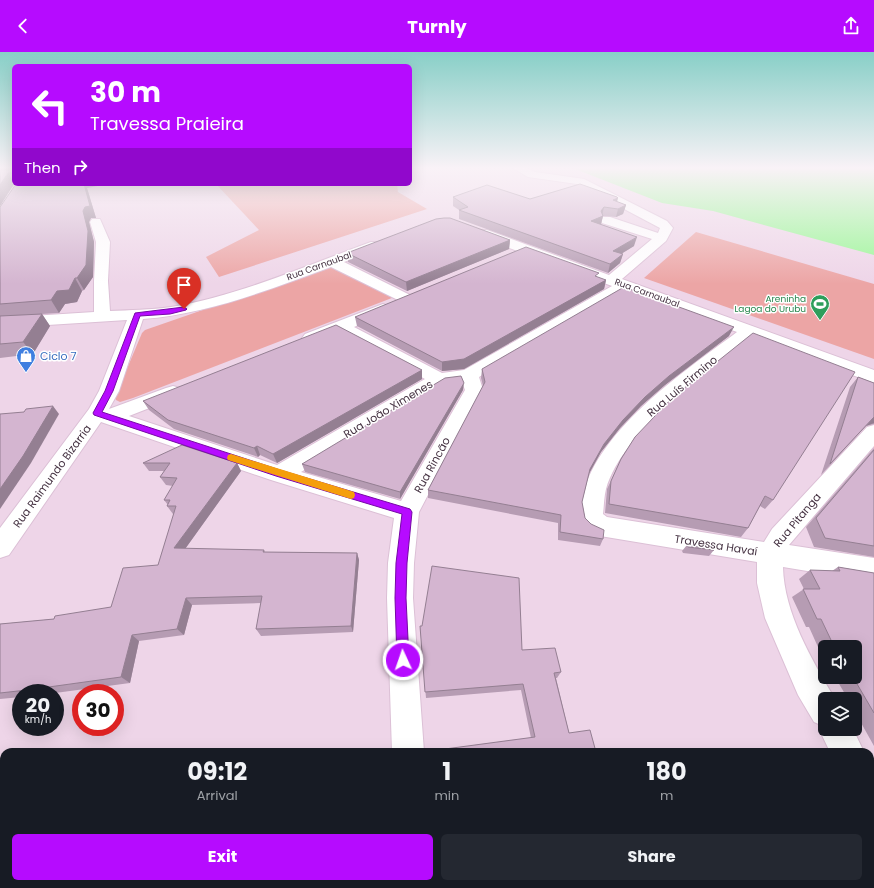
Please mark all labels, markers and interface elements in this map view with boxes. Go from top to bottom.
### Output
text: Turnly [407,14,467,39]
icon: back [12,15,34,37]
icon: share [840,15,862,37]
text: 30 m [90,73,161,112]
icon: left [24,80,76,132]
text: Travessa Praieira [90,111,244,136]
icon: right [69,156,91,178]
text: Then [24,157,61,178]
street label: Rua Carnaubal [285,249,353,283]
pin [167,268,201,309]
icon: arrive [173,274,195,296]
street label: Rua Carnaubal [613,276,681,310]
place label: Areninha Lagoa do Urubu [734,293,806,315]
sports icon: Areninha Lagoa do Urubu [809,293,831,321]
shop icon: Ciclo 7 [15,345,37,373]
place label: Ciclo 7 [40,348,77,364]
street label: Rua Luís Firmino [643,352,721,420]
street label: Rua João Ximenes [340,376,436,442]
street label: Rua Raimundo Bizarria [9,421,95,531]
street label: Rua Rincão [410,434,454,496]
street label: Rua Pitanga [769,489,825,551]
street label: Travessa Havaí [673,531,759,559]
position arrow [382,639,424,681]
map controls [818,640,862,736]
button: sound [818,640,862,684]
speed limit sign: 30 [72,684,124,736]
text: 20 [26,691,50,719]
button: layers [818,692,862,736]
text: km/h [25,712,51,727]
text: 09:12 [187,755,247,788]
text: 1 [442,755,451,788]
text: 180 [647,755,687,788]
text: Arrival [197,786,238,805]
text: min [434,786,459,805]
text: m [660,786,673,805]
button: Exit [12,834,433,880]
button: Share [441,834,862,880]

